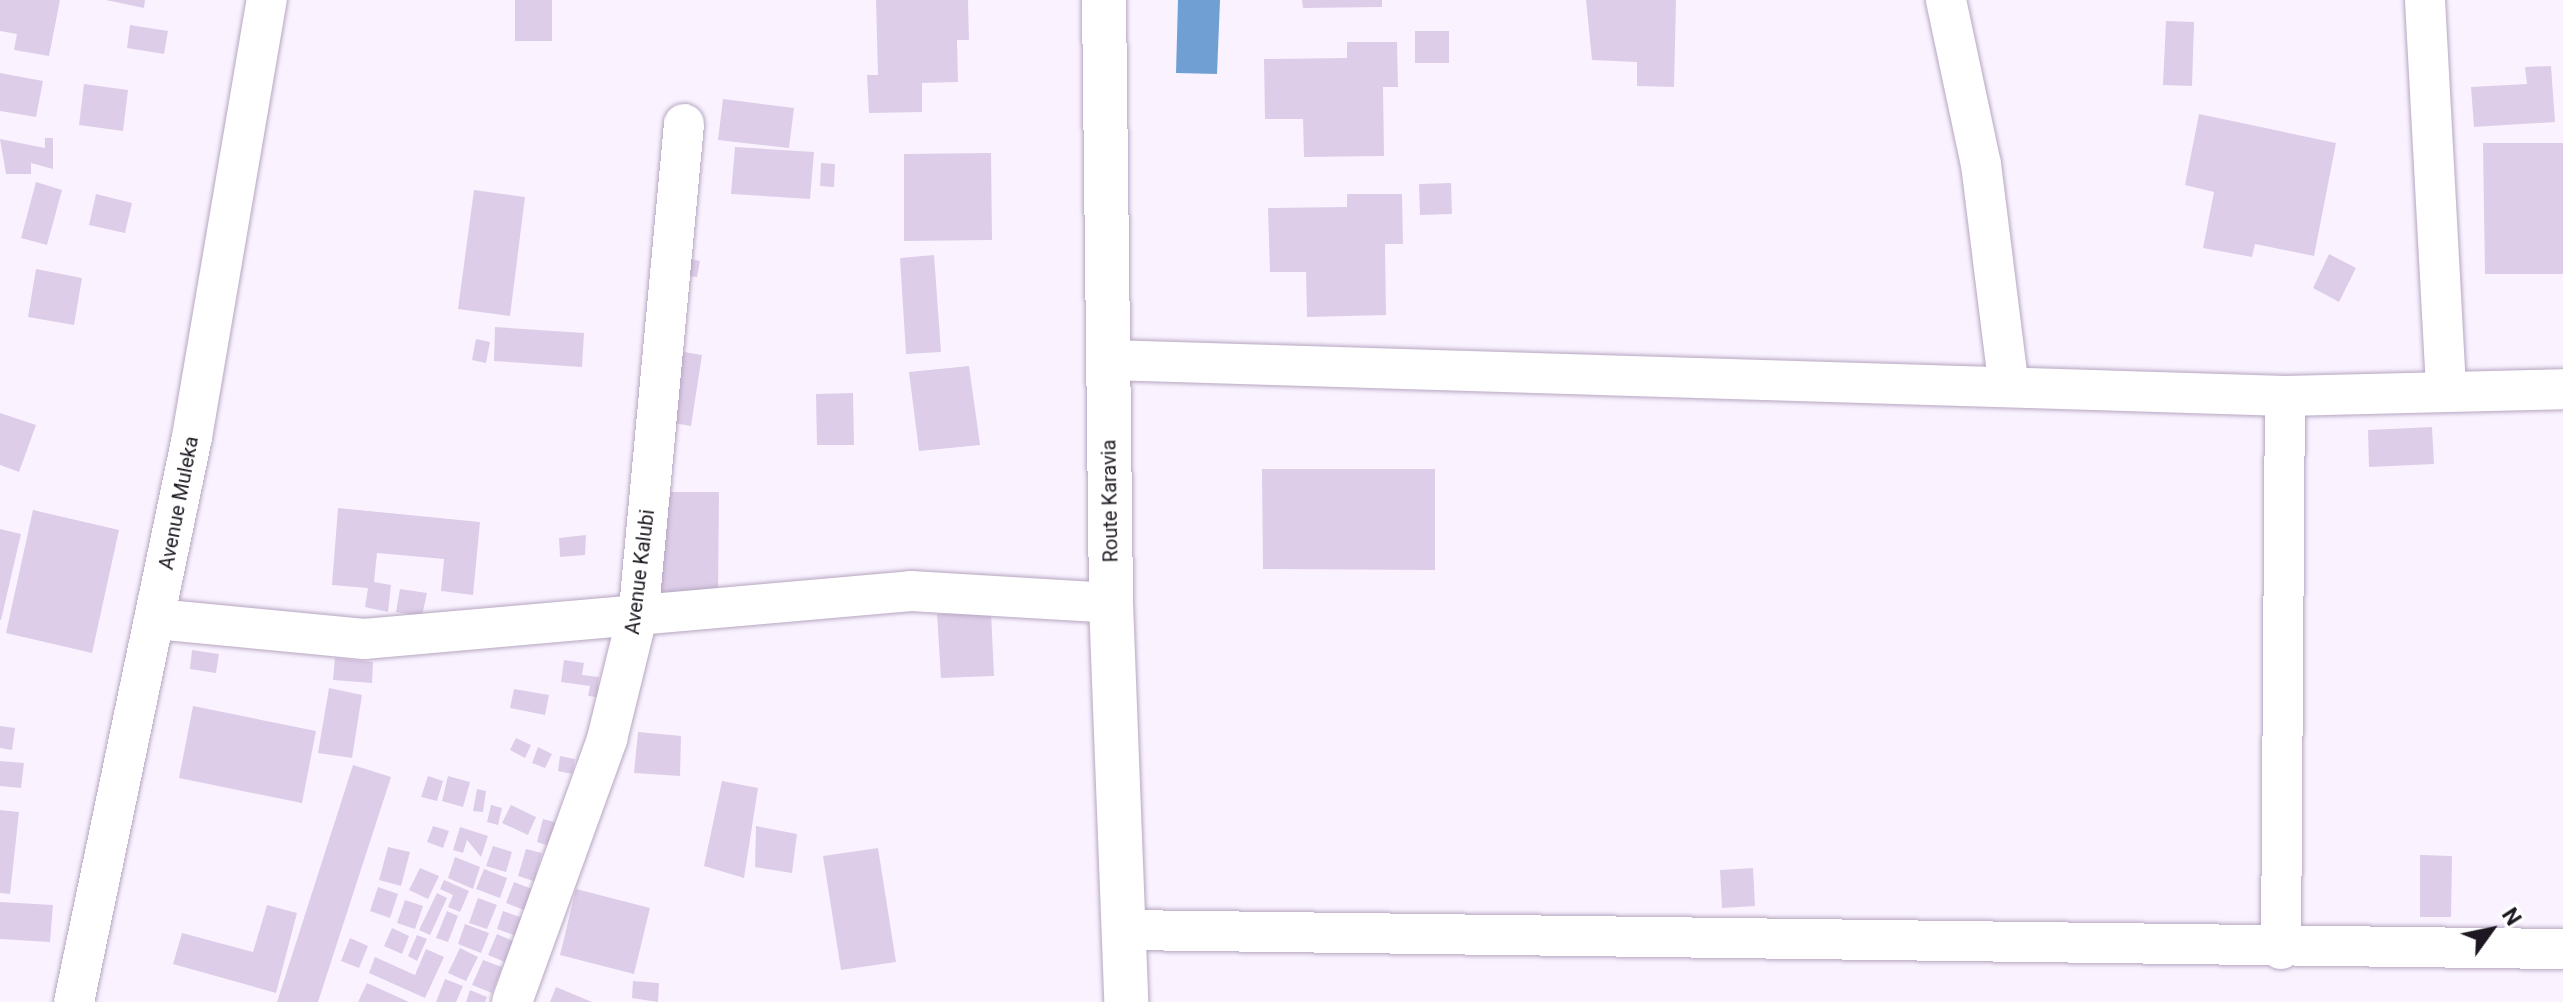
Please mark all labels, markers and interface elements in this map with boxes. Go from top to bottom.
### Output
street label: Avenue Muleka [154,434,204,572]
street label: Route Karavia [1097,439,1123,563]
street label: Avenue Kalubi [620,508,660,636]
north arrow [2451,890,2531,970]
text: N [2497,903,2526,930]

